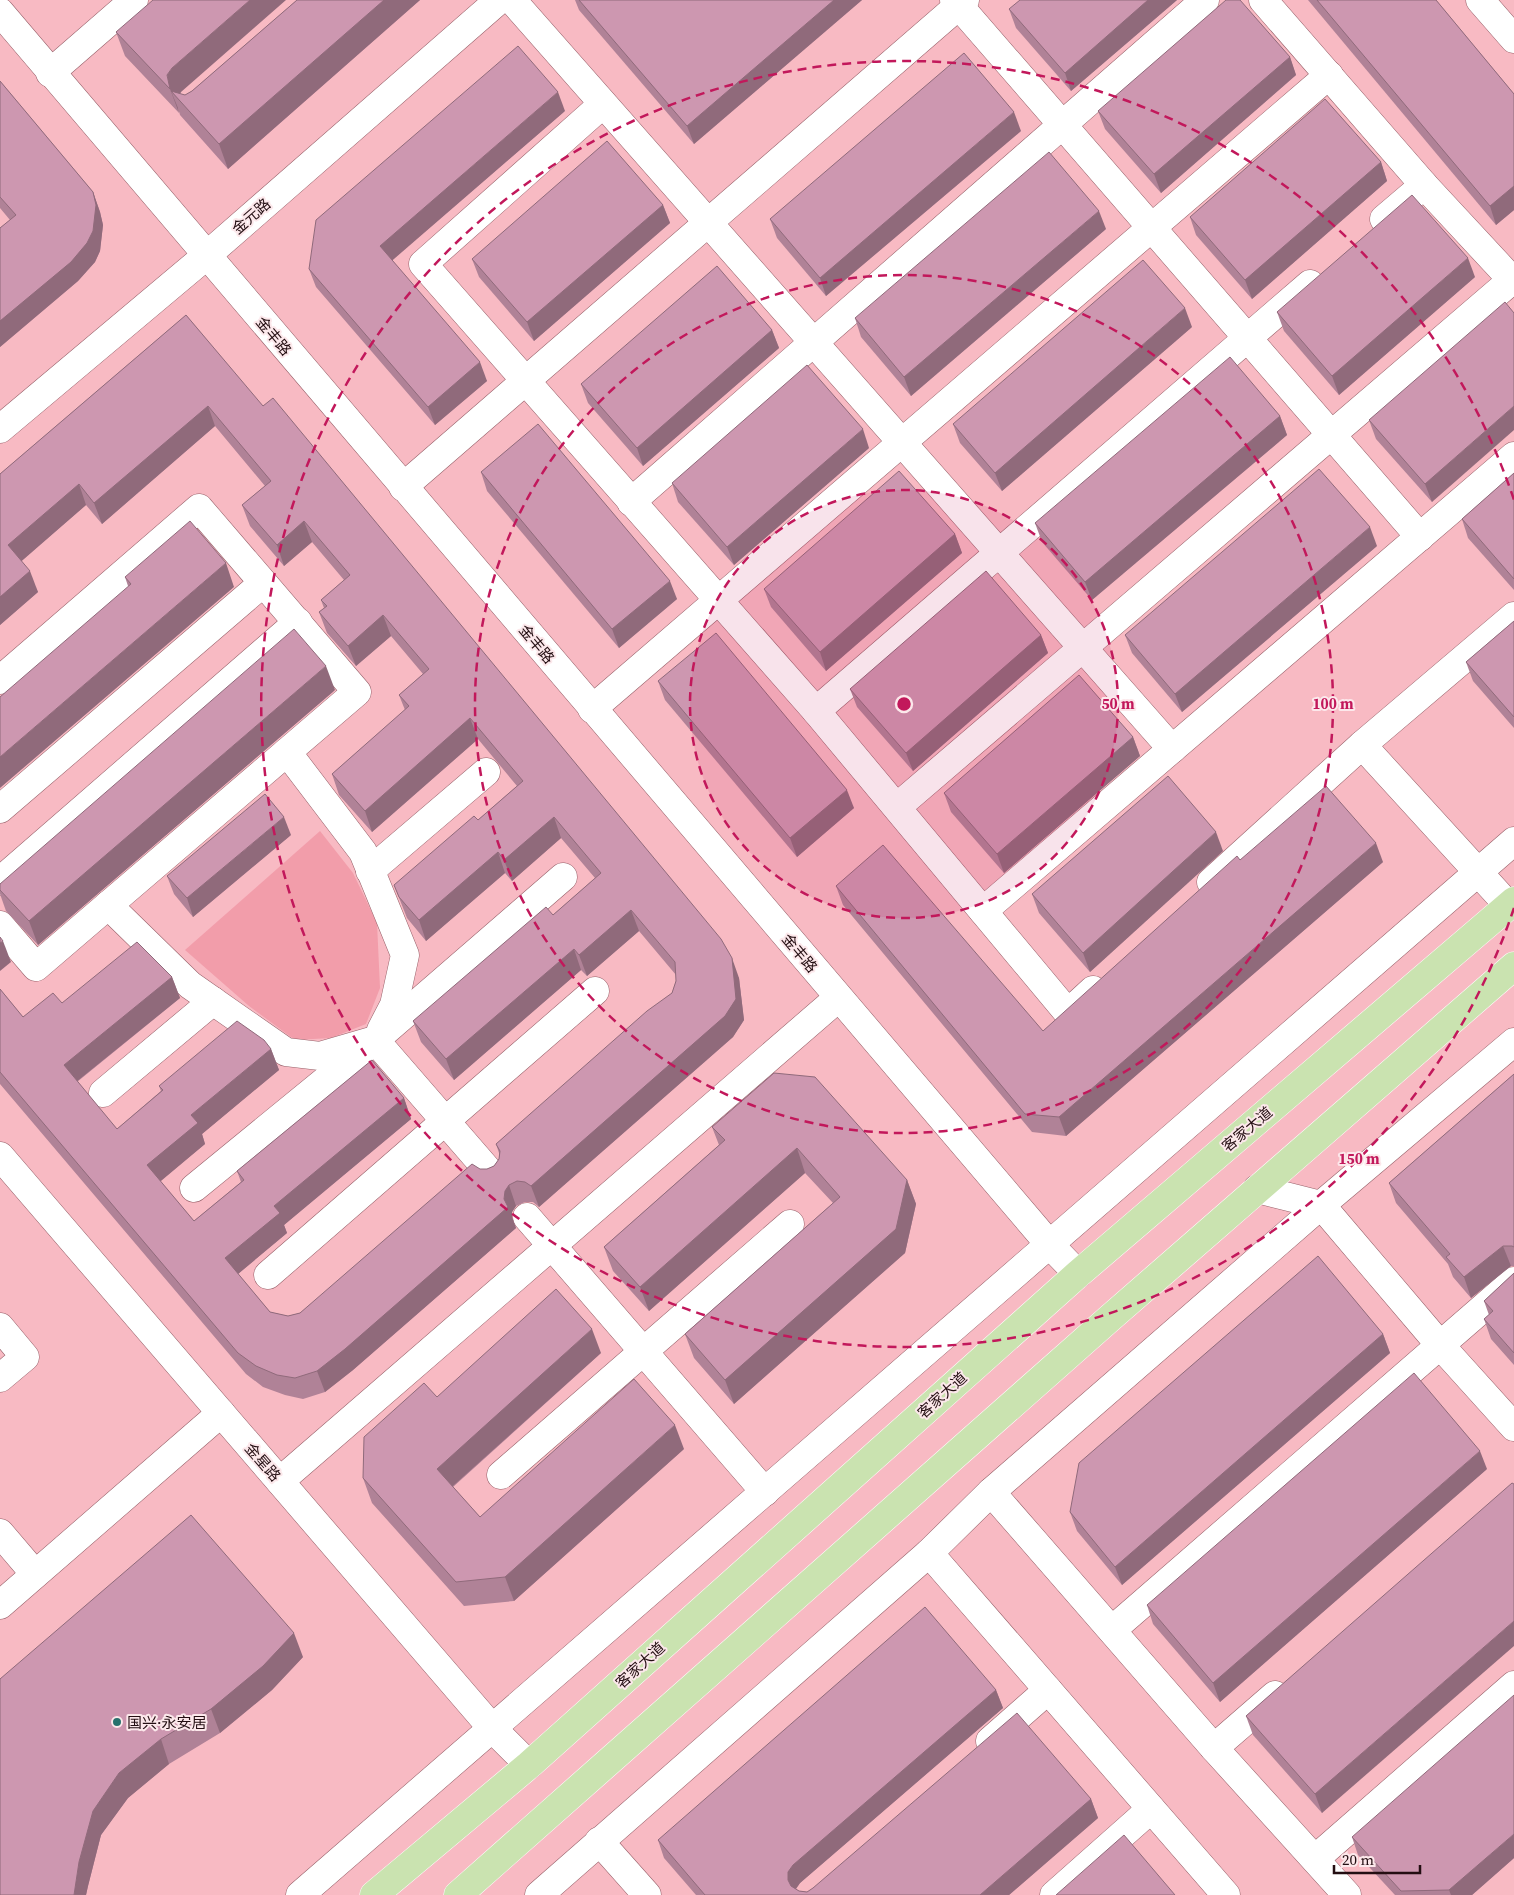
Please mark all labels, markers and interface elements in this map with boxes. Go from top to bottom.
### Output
street label: 金元路 [227,193,275,239]
street label: 金丰路 [251,312,297,360]
street label: 金丰路 [514,620,560,668]
text: 50 m [1101,693,1135,714]
text: 100 m [1312,693,1354,714]
centre of rings [895,695,913,713]
street label: 金丰路 [777,929,823,977]
street label: 客家大道 [1217,1102,1277,1156]
text: 150 m [1338,1148,1380,1169]
street label: 客家大道 [913,1367,971,1423]
street label: 金星路 [240,1438,286,1486]
street label: 客家大道 [611,1637,669,1693]
place label: 国兴·永安居 [127,1712,207,1733]
marker: 国兴·永安居 [111,1716,123,1728]
scale bar [1334,1842,1420,1874]
text: 20 m [1342,1849,1374,1870]

